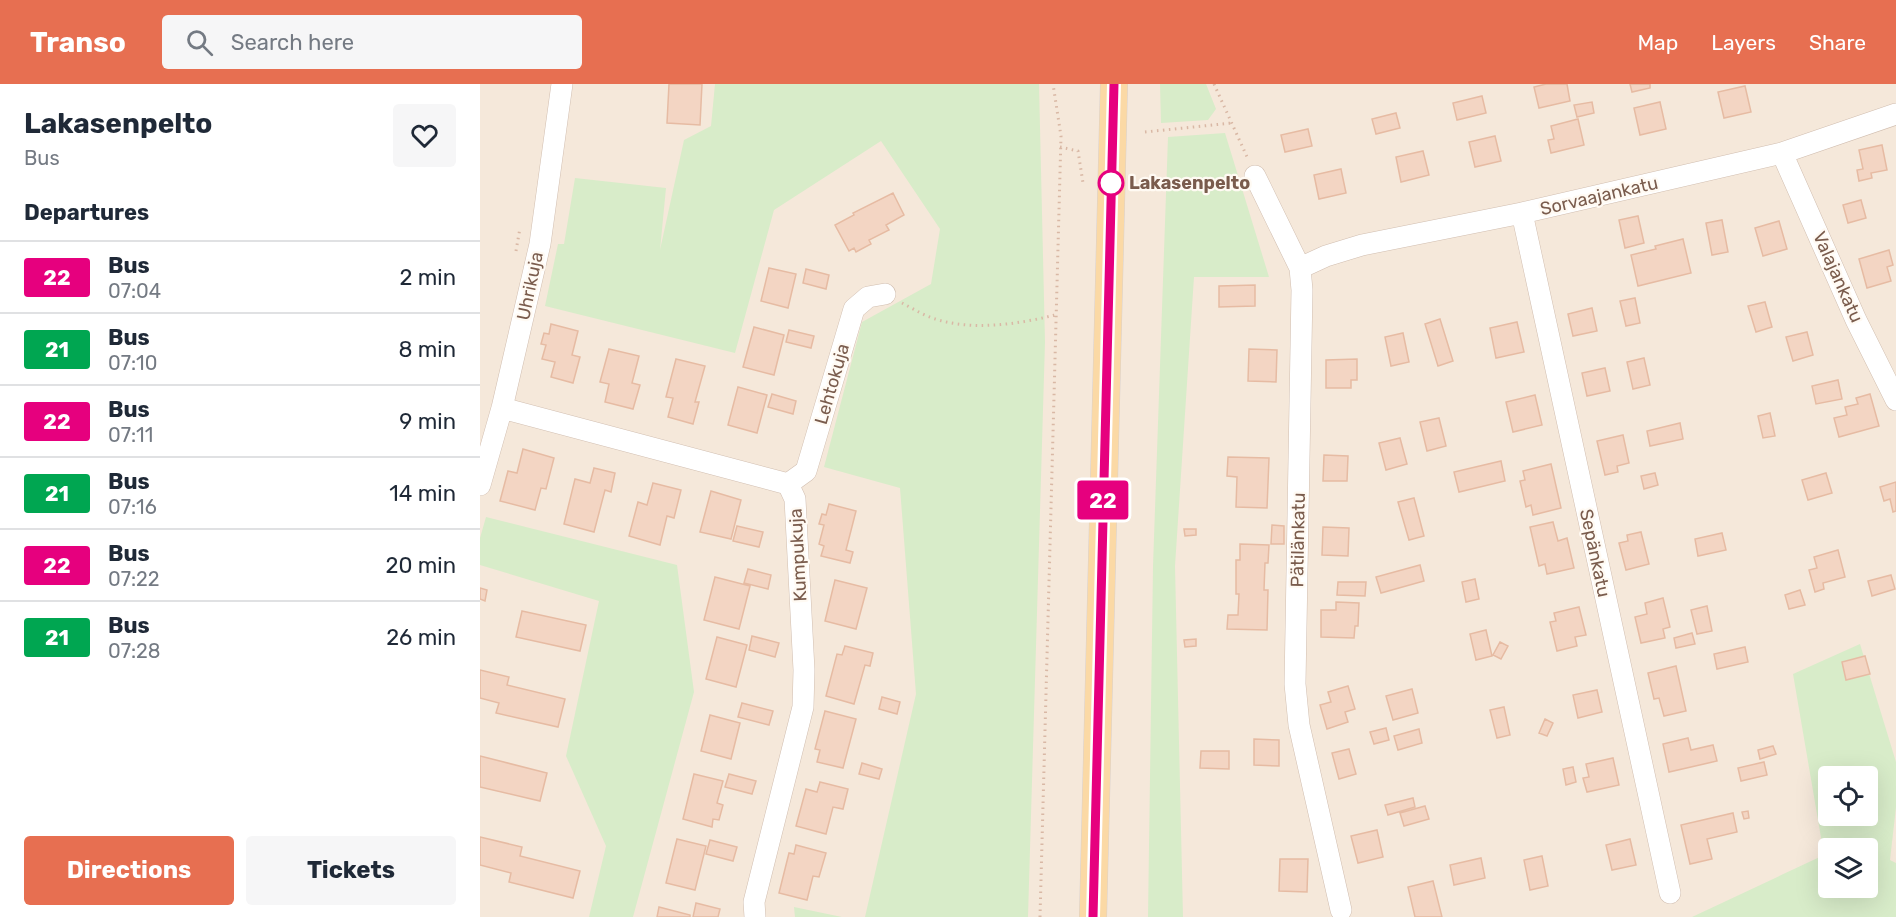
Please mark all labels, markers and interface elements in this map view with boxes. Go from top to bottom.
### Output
search box [162,15,582,69]
text: Transo [30,26,126,59]
icon: search [183,26,216,59]
text: Search here [231,29,354,56]
text: Map [1637,30,1678,55]
text: Layers [1711,30,1776,55]
text: Share [1809,30,1866,55]
button: heart [393,104,456,167]
text: Lakasenpelto [24,107,212,140]
text: Bus [24,146,60,170]
marker: Lakasenpelto [1098,170,1124,196]
place label: Lakasenpelto [1129,172,1250,194]
street label: Sorvaajankatu [1538,172,1660,220]
text: Departures [24,199,149,226]
street label: Valajankatu [1808,228,1868,326]
street label: Uhrikuja [512,250,548,322]
text: Bus [108,252,150,279]
text: 2 min [399,264,456,291]
text: 22 [43,265,71,290]
text: 07:04 [108,279,161,303]
text: Bus [108,324,150,351]
text: 8 min [398,336,456,363]
text: 21 [45,337,69,362]
street label: Lehtokuja [810,341,854,427]
text: 07:10 [108,351,157,375]
text: Bus [108,396,150,423]
text: 9 min [399,408,456,435]
text: 22 [43,409,71,434]
text: 07:11 [108,423,153,447]
text: Bus [108,468,150,495]
text: 14 min [389,480,456,507]
line badge: 22 [1076,480,1130,520]
text: 21 [45,481,69,506]
text: 22 [1089,488,1117,513]
street label: Pätilänkatu [1286,492,1310,588]
text: 07:16 [108,495,157,519]
street label: Sepänkatu [1575,507,1615,599]
street label: Kumpukuja [785,508,811,602]
text: Bus [108,540,150,567]
text: 20 min [386,552,456,579]
text: 22 [43,553,71,578]
text: 07:22 [108,567,160,591]
text: Bus [108,612,150,639]
text: 26 min [386,624,456,651]
text: 21 [45,625,69,650]
text: 07:28 [108,639,161,663]
map controls [1818,766,1878,898]
button: locate [1818,766,1878,826]
button: Directions [24,836,234,905]
button: Tickets [246,836,456,905]
button: layers [1818,838,1878,898]

